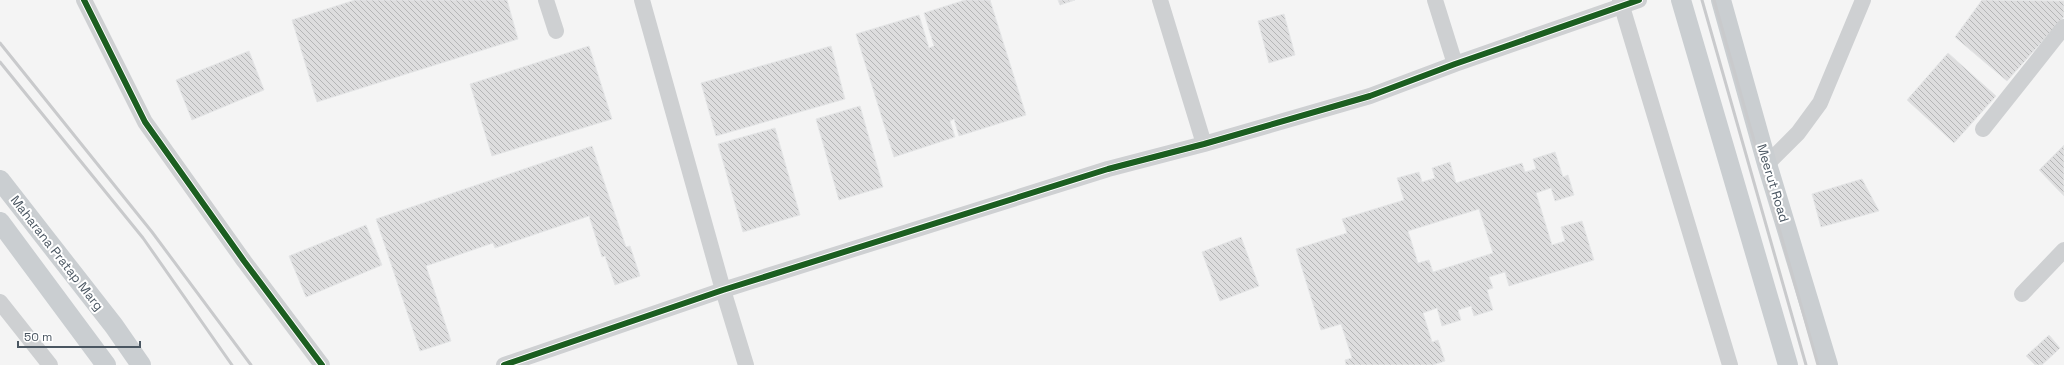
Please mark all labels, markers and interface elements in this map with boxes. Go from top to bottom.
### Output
street label: Meerut Road [1753,142,1793,224]
street label: Maharana Pratap Marg [7,192,107,314]
scale bar [18,323,140,349]
text: 50 m [24,329,52,345]

